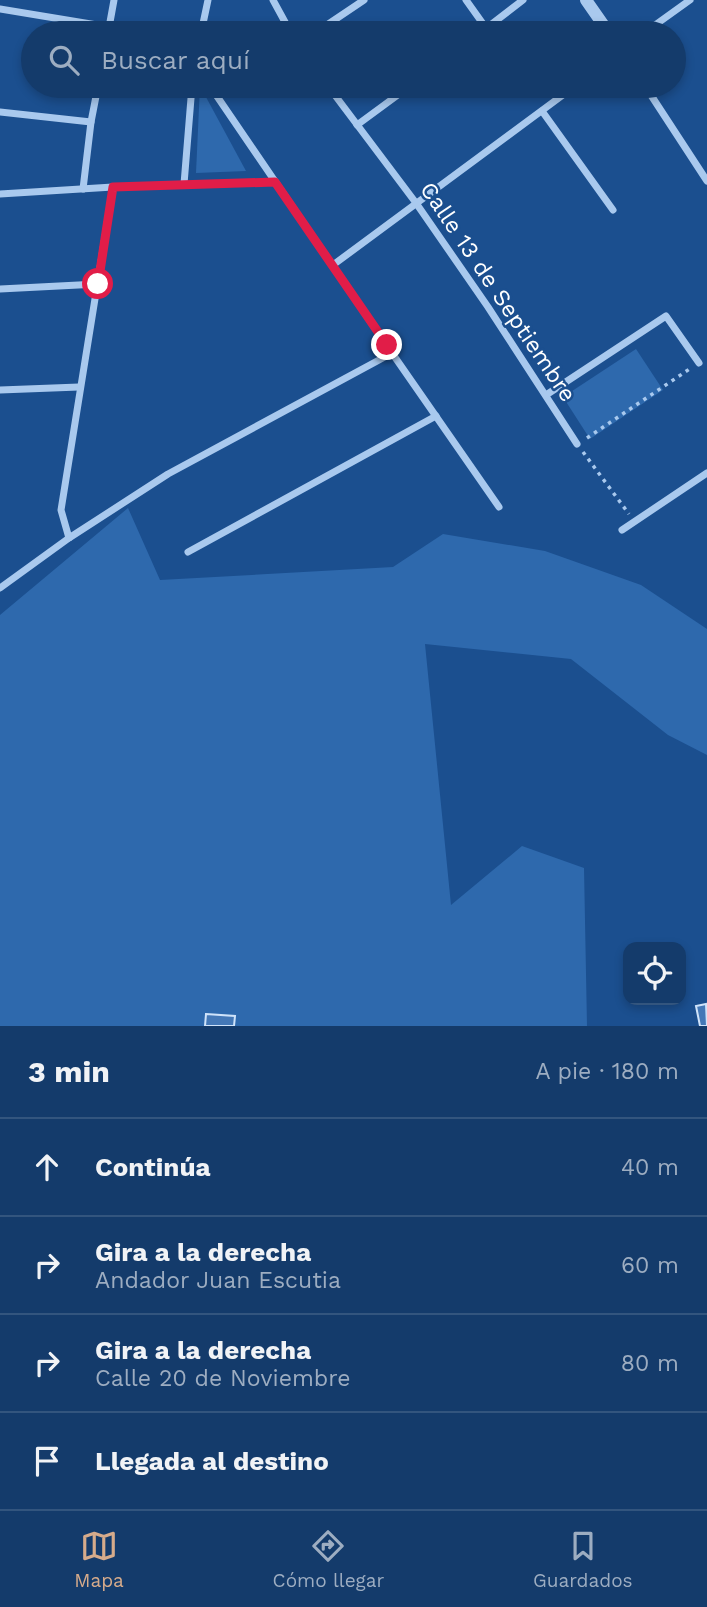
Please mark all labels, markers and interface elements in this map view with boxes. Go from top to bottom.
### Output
search box [21,21,686,98]
icon: search [45,41,83,79]
text: Buscar aquí [101,45,250,75]
street label: Calle 13 de Septiembre [414,177,582,407]
route start [82,268,113,299]
route end [371,329,402,360]
map controls [623,942,686,1005]
button: locate [623,942,686,1005]
text: 3 min [28,1054,110,1089]
text: A pie · 180 m [535,1058,679,1085]
icon: ahead [28,1148,66,1186]
text: Continúa [95,1152,211,1182]
text: 40 m [621,1154,679,1181]
text: Gira a la derecha [95,1237,311,1267]
icon: right [28,1246,66,1284]
text: 60 m [621,1252,679,1279]
text: Andador Juan Escutia [95,1267,341,1294]
text: Gira a la derecha [95,1335,311,1365]
icon: right [28,1344,66,1382]
text: 80 m [621,1350,679,1377]
text: Calle 20 de Noviembre [95,1365,351,1392]
icon: arrive [28,1442,66,1480]
text: Llegada al destino [95,1446,329,1476]
tab: Mapa [74,1527,124,1592]
tab: Cómo llegar [273,1527,384,1592]
tab: Guardados [533,1527,633,1592]

